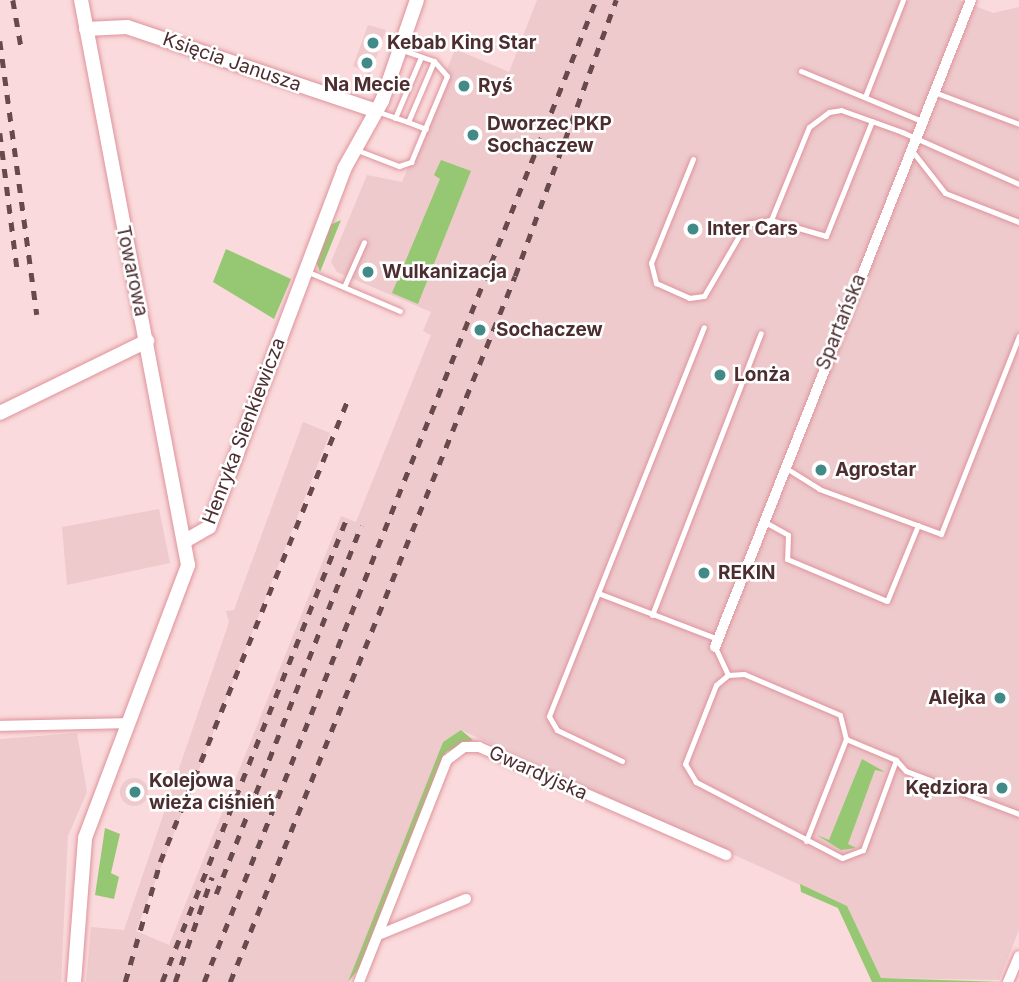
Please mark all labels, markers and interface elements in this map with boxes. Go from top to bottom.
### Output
street label: Księcia Janusza [160,28,304,96]
place label: Kebab King Star [387,32,536,54]
marker: Kebab King Star [365,35,381,51]
marker: Na Mecie [359,55,375,71]
place label: Na Mecie [324,74,410,96]
place label: Ryś [478,75,513,97]
marker: Ryś [456,78,472,94]
place label: Dworzec PKP Sochaczew [487,113,612,157]
marker: Dworzec PKP Sochaczew [465,127,481,143]
place label: Inter Cars [707,218,798,240]
marker: Inter Cars [685,221,701,237]
street label: Towarowa [111,224,153,318]
place label: Wulkanizacja [382,261,507,283]
marker: Wulkanizacja [360,264,376,280]
street label: Spartańska [811,271,871,373]
place label: Sochaczew [496,319,603,341]
marker: Sochaczew [470,320,490,340]
street label: Henryka Sienkiewicza [198,335,290,527]
place label: Lonża [734,364,790,386]
marker: Lonża [712,367,728,383]
place label: Agrostar [835,459,916,481]
marker: Agrostar [813,462,829,478]
place label: REKIN [718,562,776,584]
marker: REKIN [696,565,712,581]
place label: Alejka [928,687,986,709]
marker: Alejka [992,690,1008,706]
street label: Gwardyjska [485,741,591,805]
place label: Kolejowa wieża ciśnień [149,770,275,814]
place label: Kędziora [906,777,988,799]
marker: Kędziora [994,780,1010,796]
marker: Kolejowa wieża ciśnień [127,784,143,800]

